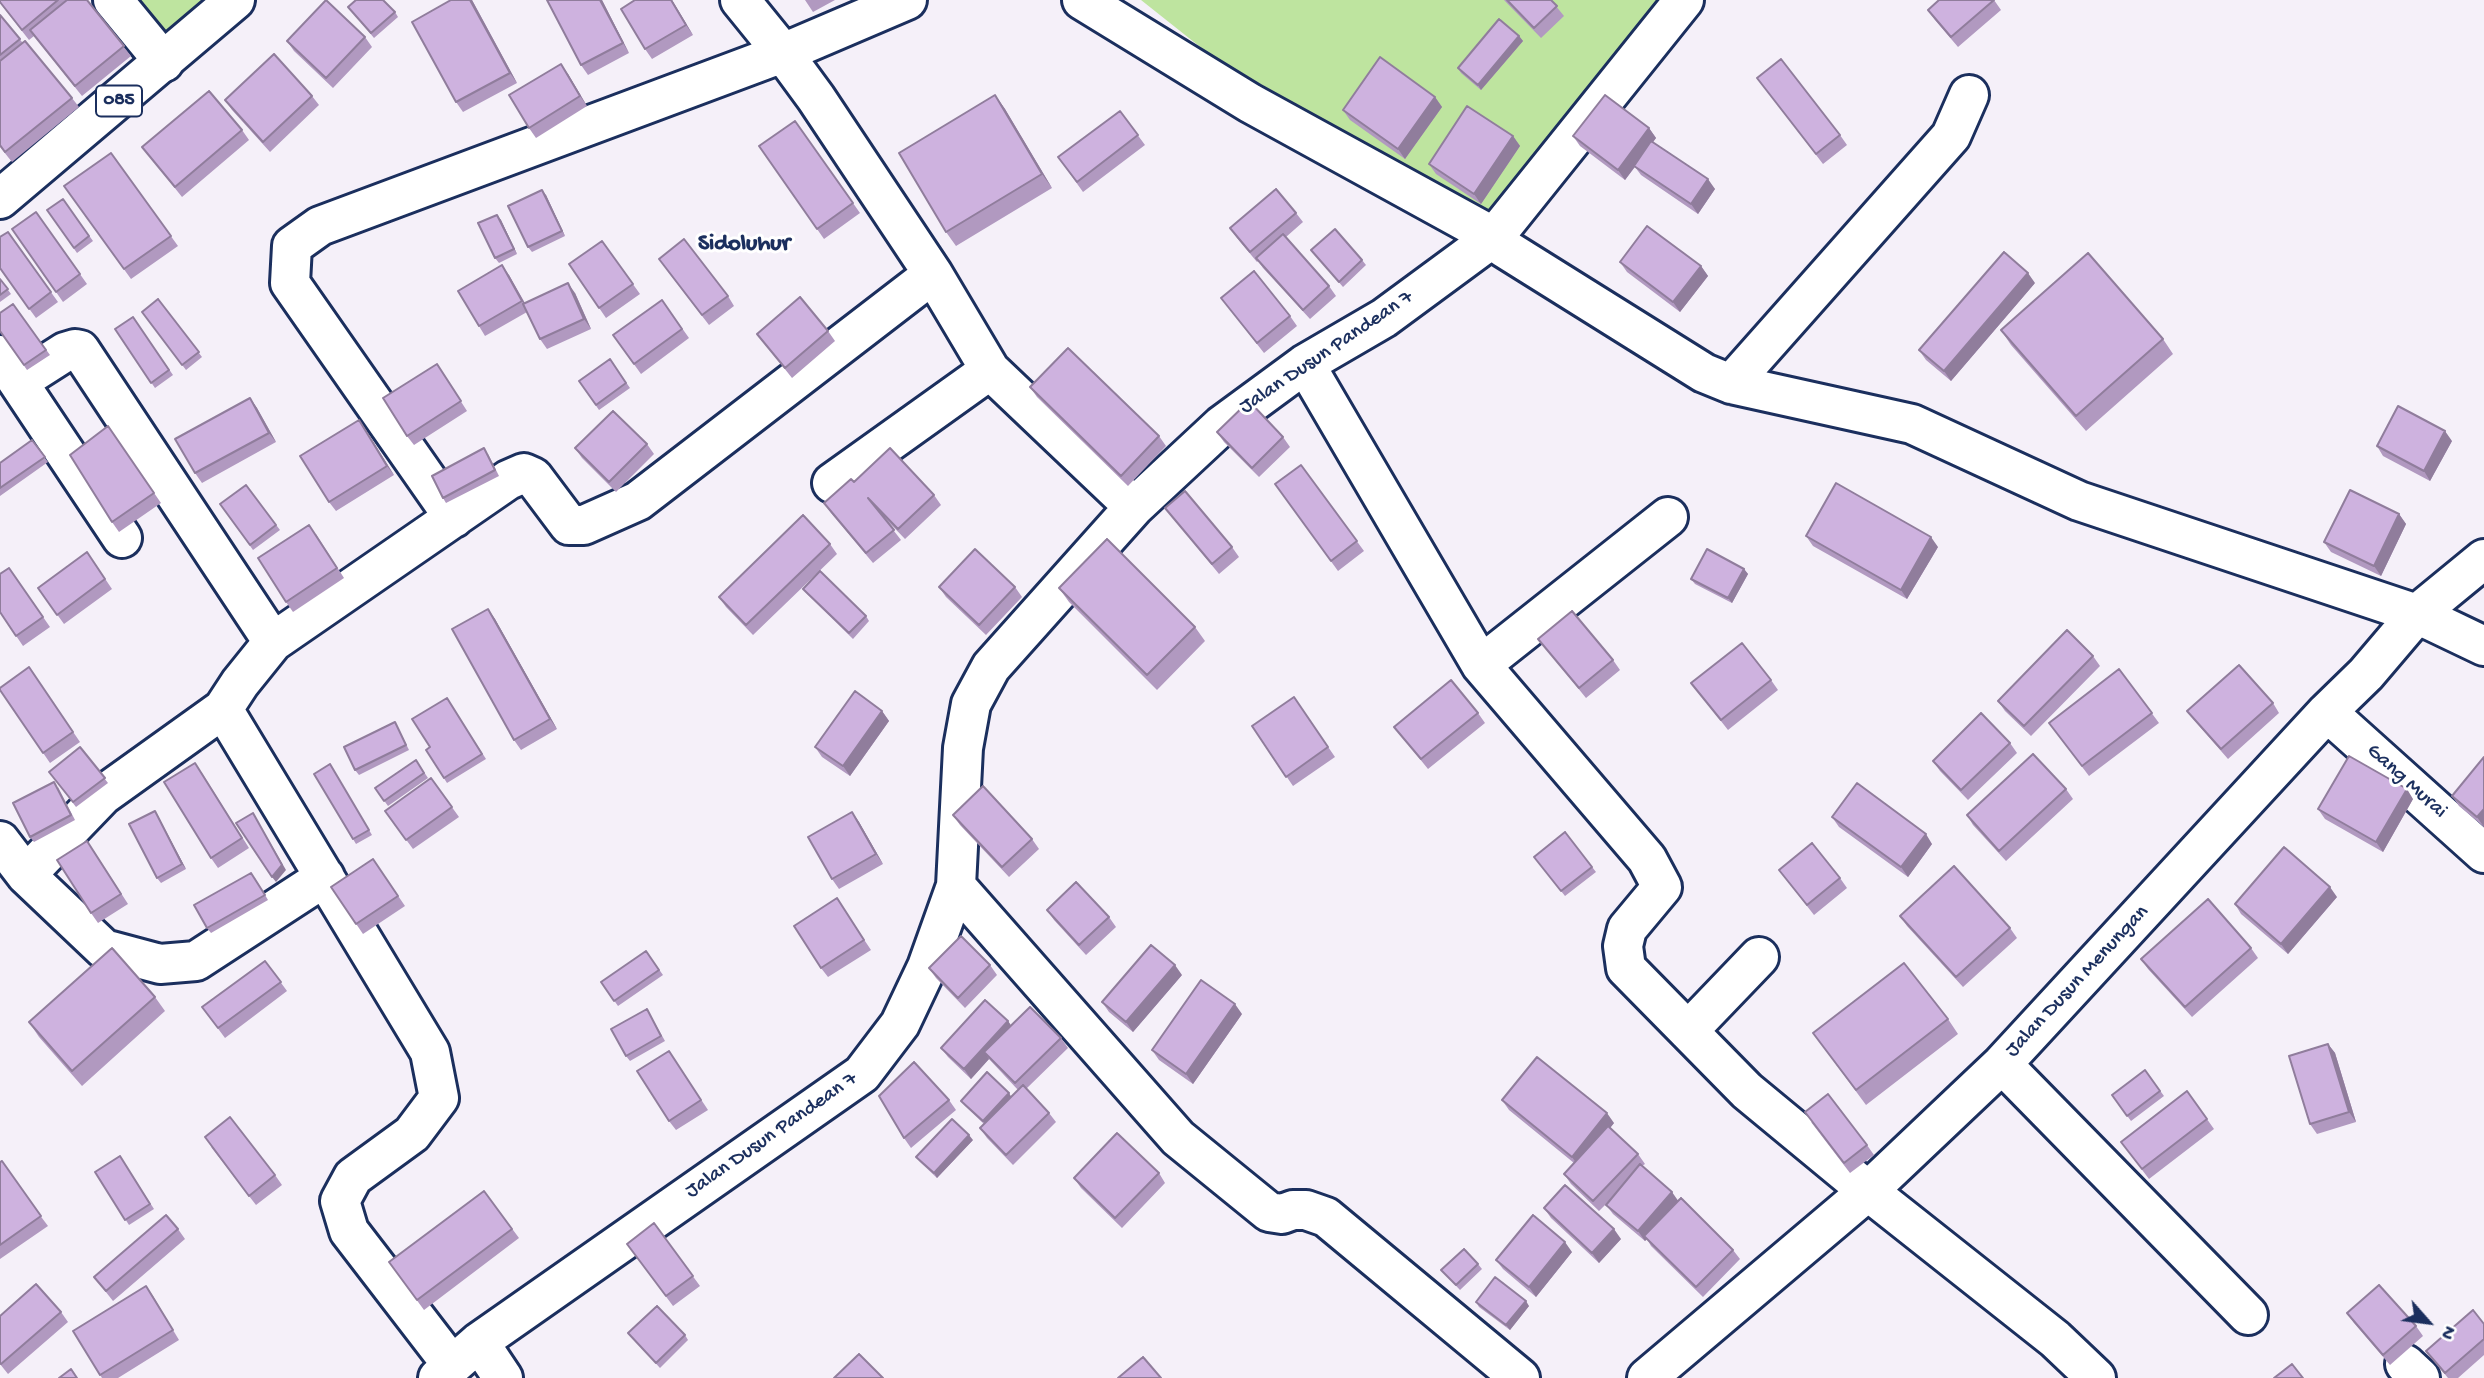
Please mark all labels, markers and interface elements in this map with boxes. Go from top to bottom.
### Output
road number: 085 [96,86,142,116]
district label: Sidoluhur [698,231,790,259]
street label: Jalan Dusun Pandean 7 [1235,286,1419,420]
street label: Gang Murai [2360,739,2452,825]
street label: Jalan Dusun Menungan [2001,901,2155,1063]
street label: Jalan Dusun Pandean 7 [681,1067,863,1205]
north arrow [2393,1287,2463,1357]
text: N [2434,1321,2460,1343]

